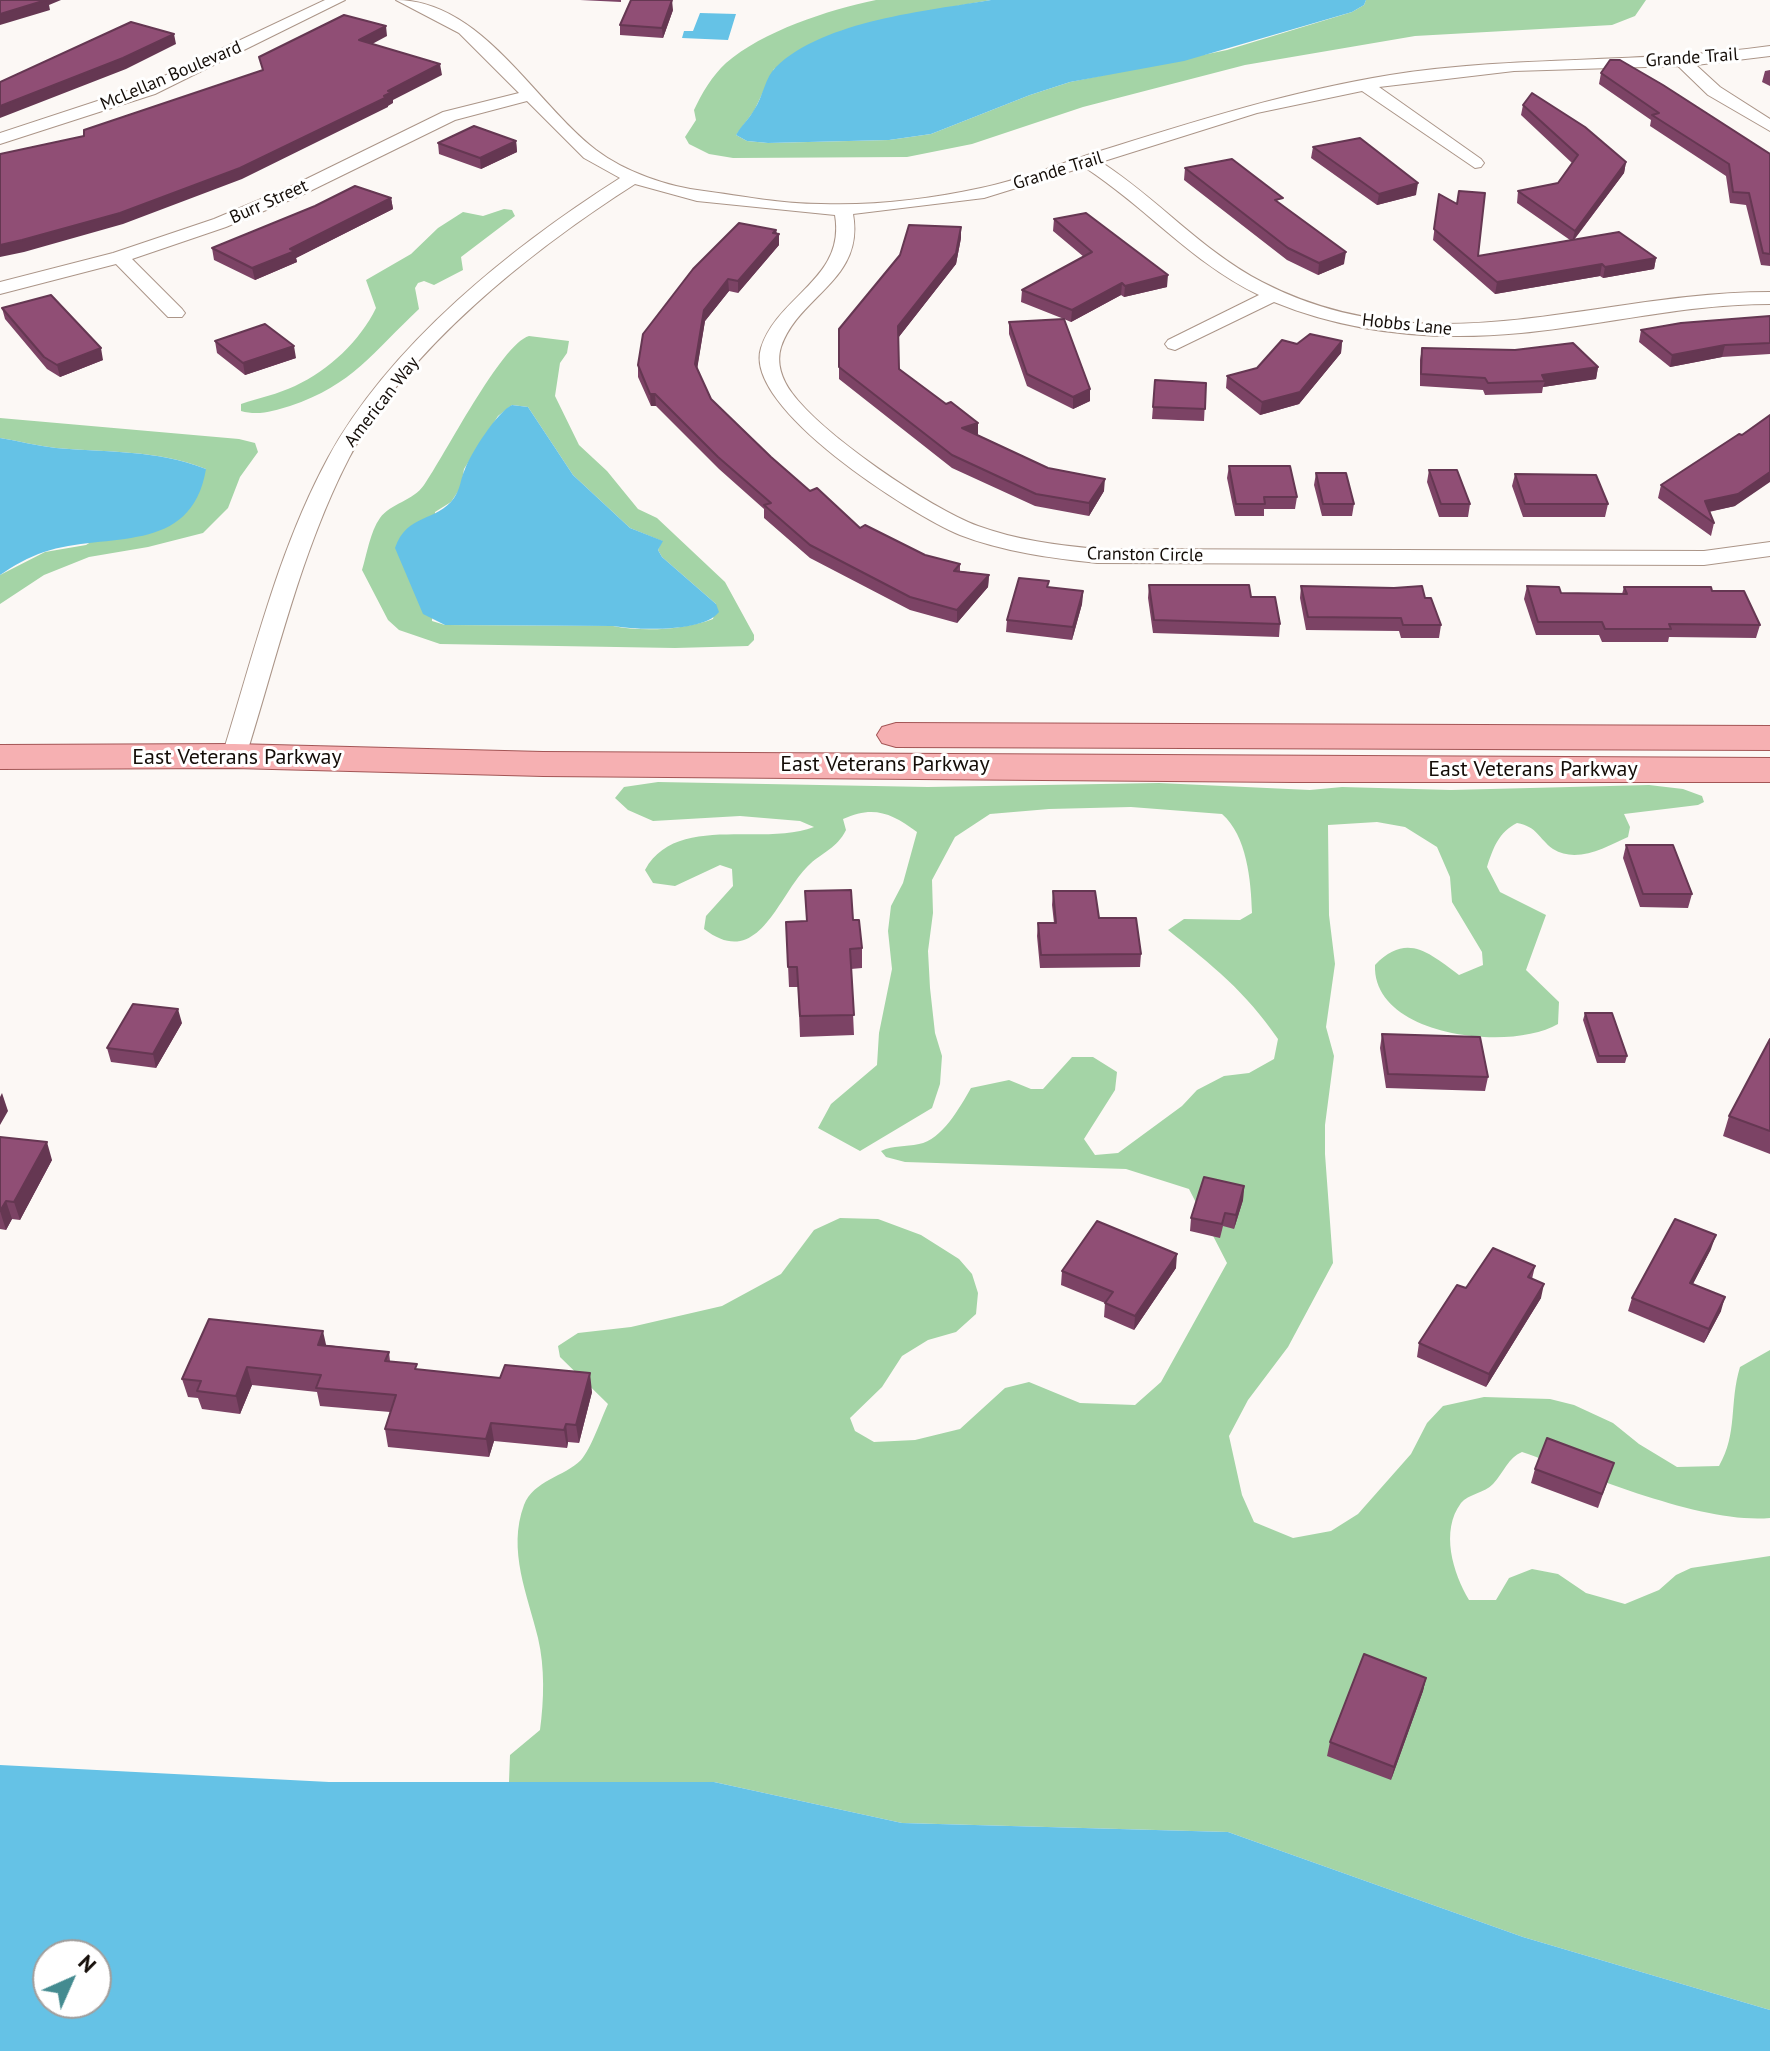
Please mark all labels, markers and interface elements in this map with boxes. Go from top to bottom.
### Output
street label: McLellan Boulevard [97,37,245,115]
street label: Grande Trail [1645,44,1739,72]
street label: Grande Trail [1010,147,1106,195]
street label: Burr Street [227,175,311,229]
street label: Hobbs Lane [1361,310,1453,340]
street label: American Way [340,353,424,451]
street label: Cranston Circle [1087,543,1203,567]
street label: East Veterans Parkway [132,745,342,771]
street label: East Veterans Parkway [780,752,990,778]
street label: East Veterans Parkway [1428,757,1638,783]
north arrow [32,1939,112,2019]
text: N [73,1948,103,1978]

